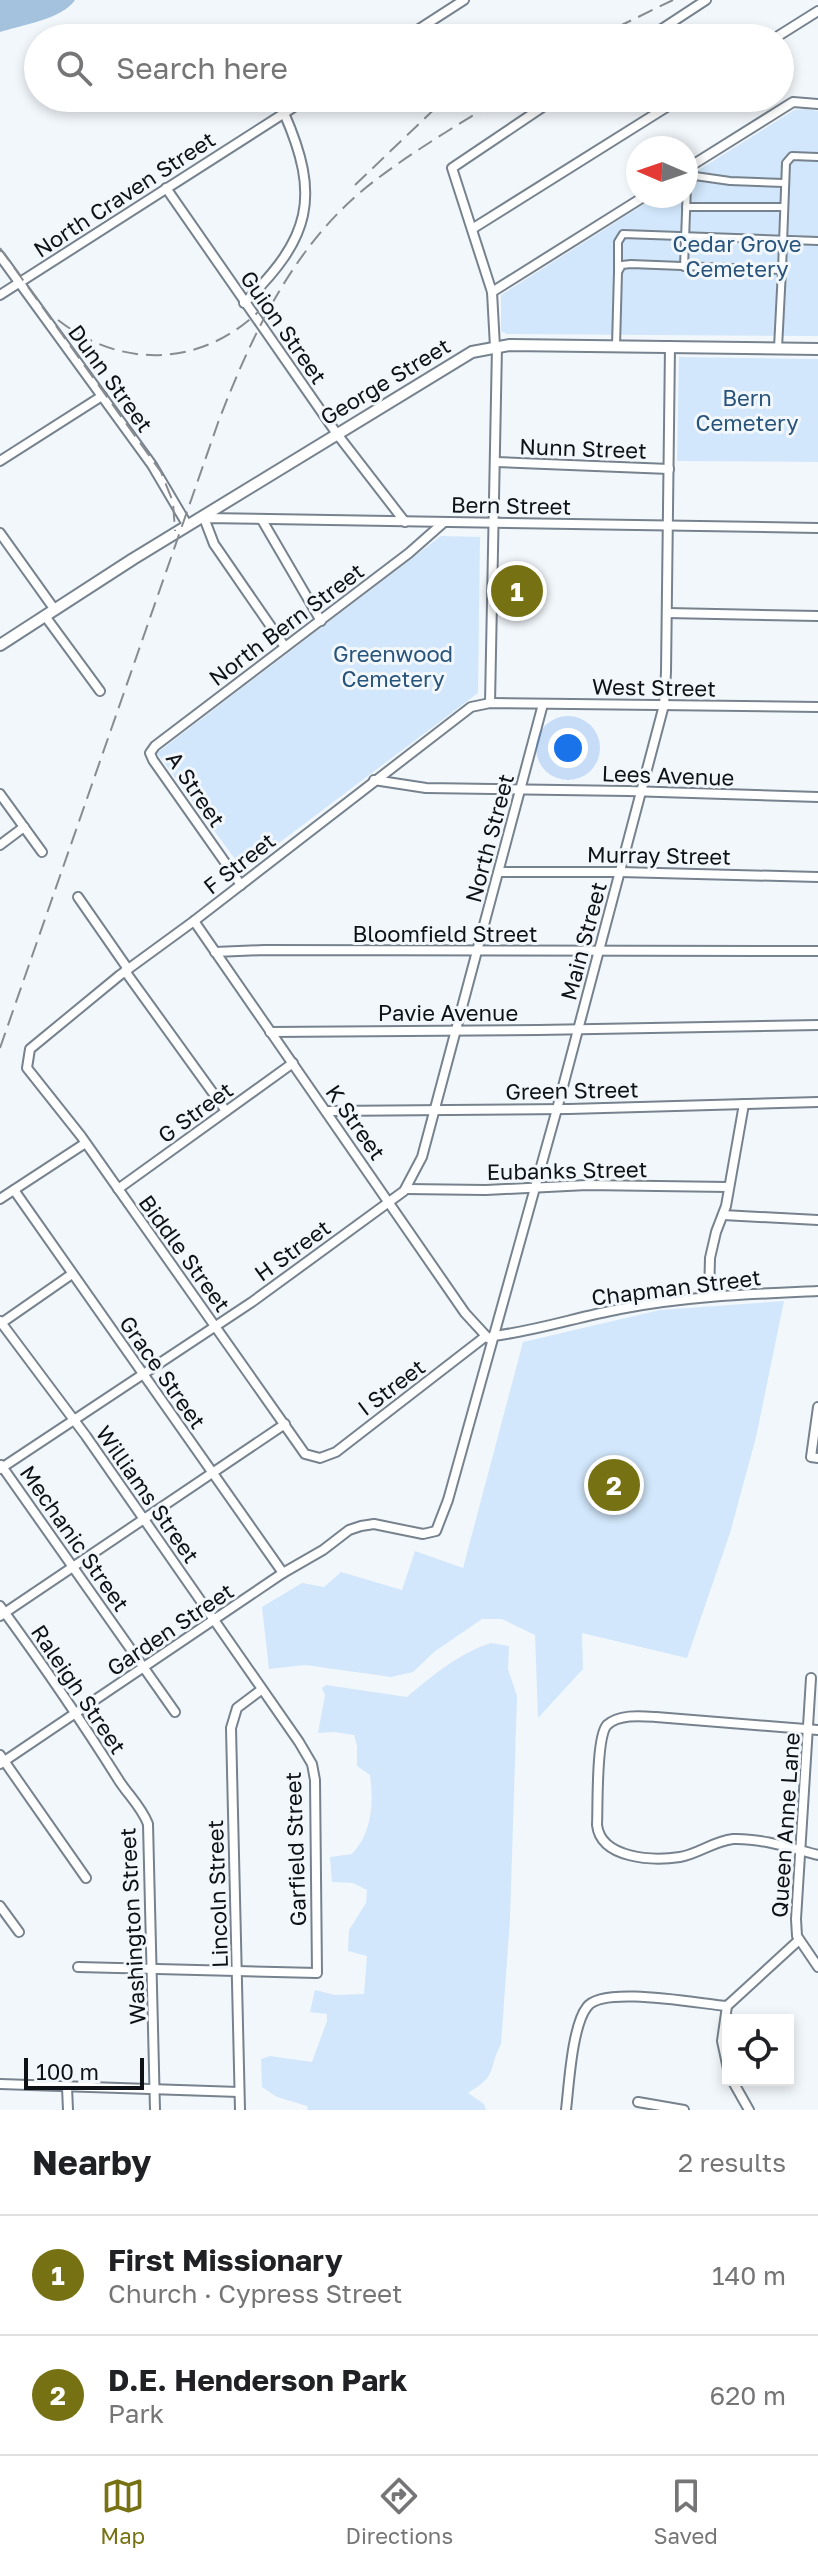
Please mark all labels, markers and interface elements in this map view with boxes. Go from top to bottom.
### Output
search box [24,24,794,112]
icon: search [52,46,96,90]
text: Search here [116,50,288,86]
street label: North Craven Street [28,125,220,263]
north arrow [626,136,698,208]
park label: Cedar Grove Cemetery [672,230,802,282]
street label: Guion Street [235,265,333,389]
street label: Dunn Street [63,319,159,437]
street label: George Street [315,332,455,430]
park label: Bern Cemetery [695,384,799,436]
street label: Nunn Street [519,432,647,464]
street label: Bern Street [451,490,571,520]
street label: North Bern Street [203,557,369,691]
pin: 1 [491,561,543,621]
park label: Greenwood Cemetery [333,640,453,692]
street label: West Street [592,672,716,702]
your location [548,728,588,768]
street label: A Street [161,746,231,832]
street label: Lees Avenue [601,759,735,791]
street label: North Street [459,771,519,905]
street label: F Street [198,827,280,899]
street label: Murray Street [587,840,731,870]
street label: Main Street [554,879,612,1003]
street label: Bloomfield Street [352,920,538,947]
street label: Pavie Avenue [378,999,518,1026]
street label: Green Street [505,1075,639,1105]
street label: G Street [152,1076,238,1148]
street label: K Street [320,1079,392,1165]
street label: Eubanks Street [486,1155,648,1185]
street label: Biddle Street [134,1189,236,1317]
street label: H Street [249,1213,335,1287]
street label: Chapman Street [590,1263,762,1311]
street label: Grace Street [114,1310,212,1434]
street label: I Street [352,1353,430,1421]
street label: Williams Street [91,1420,205,1568]
pin: 2 [588,1455,640,1515]
street label: Mechanic Street [15,1460,135,1616]
street label: Garden Street [102,1577,238,1681]
street label: Raleigh Street [26,1619,132,1759]
street label: Queen Anne Lane [765,1731,805,1919]
street label: Garfield Street [279,1771,311,1927]
street label: Lincoln Street [201,1819,233,1969]
street label: Washington Street [113,1827,151,2025]
map controls [722,2014,794,2086]
button: locate [722,2014,794,2086]
scale bar [24,2054,144,2090]
text: 100 m [36,2058,99,2085]
text: Nearby [32,2142,152,2182]
text: 2 results [678,2147,786,2178]
text: First Missionary [108,2242,343,2278]
text: 1 [51,2260,65,2291]
text: 140 m [712,2260,786,2291]
text: Church · Cypress Street [108,2278,402,2309]
text: D.E. Henderson Park [108,2362,407,2398]
text: 2 [50,2380,66,2411]
text: 620 m [710,2380,786,2411]
text: Park [108,2398,164,2429]
tab: Map [100,2474,145,2549]
tab: Directions [346,2474,453,2549]
tab: Saved [654,2474,718,2549]

